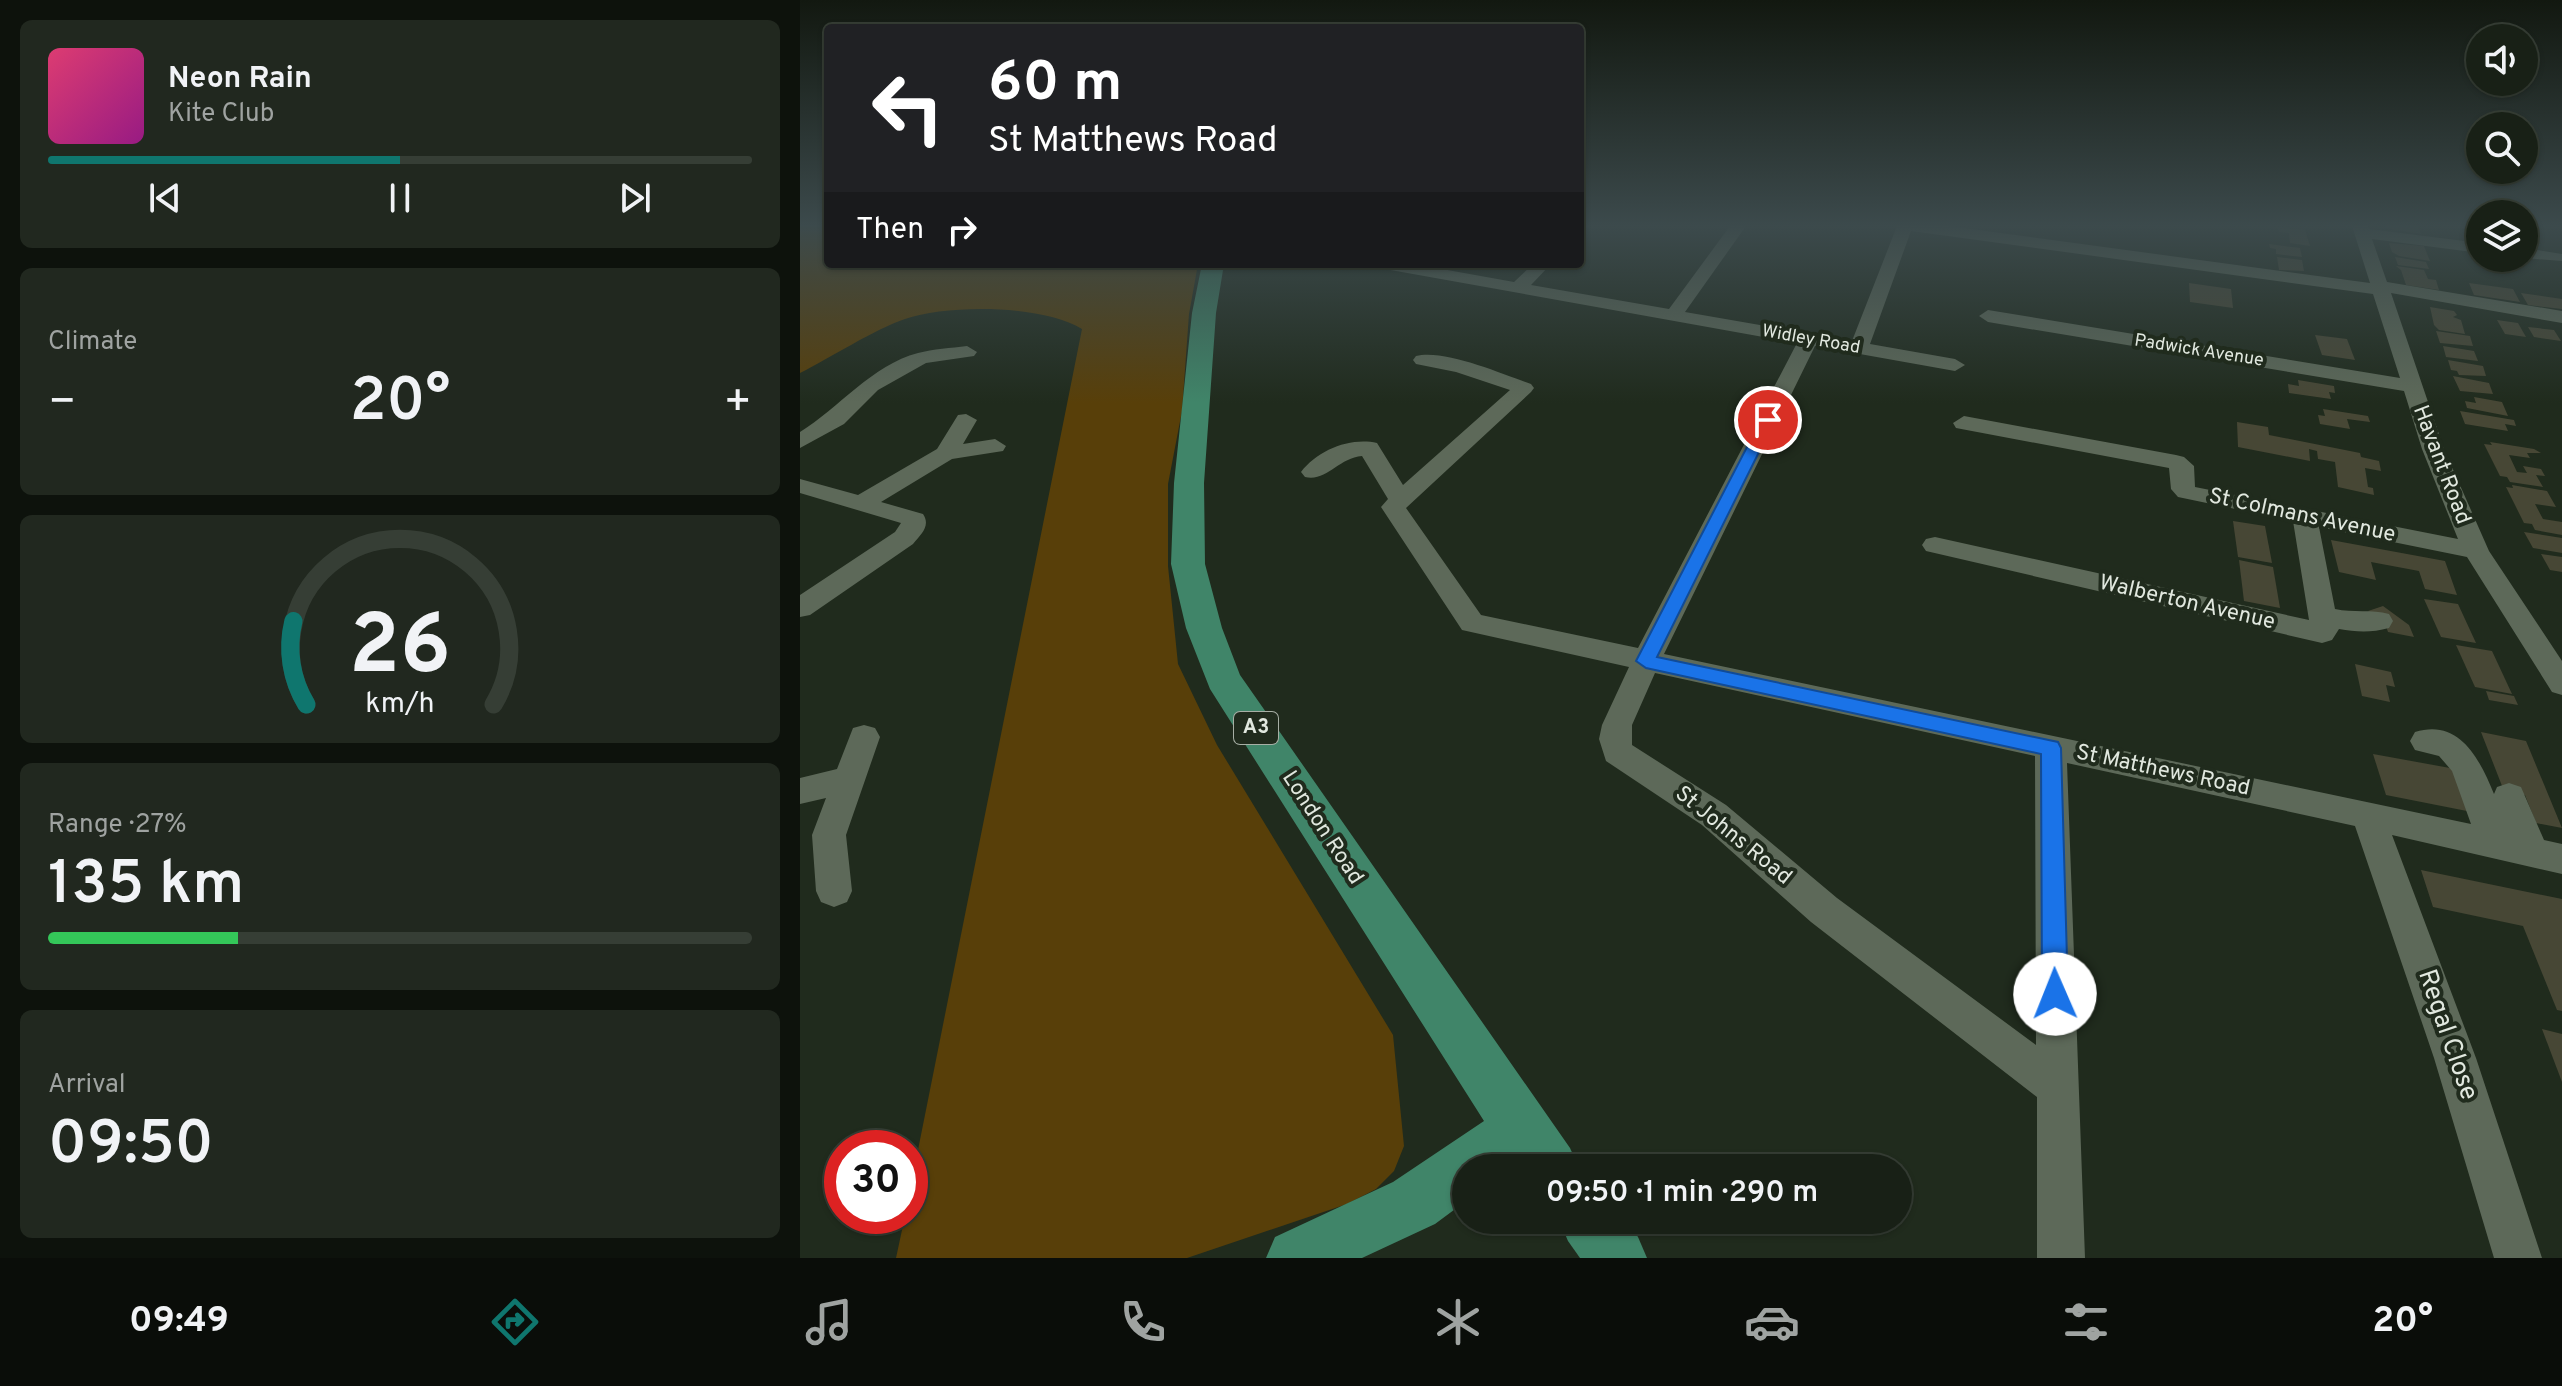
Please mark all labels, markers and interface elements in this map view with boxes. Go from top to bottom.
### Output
map controls [2466,24,2538,272]
button: sound [2466,24,2538,96]
text: 60 m [988,50,1122,120]
icon: left [856,56,960,160]
text: Neon Rain [168,61,312,98]
text: Kite Club [168,98,274,131]
button: search [2466,112,2538,184]
text: St Matthews Road [988,119,1278,165]
icon: previous [143,176,187,220]
icon: pause [378,176,422,220]
icon: next [613,176,657,220]
button: layers [2466,200,2538,272]
icon: right [940,208,984,252]
text: Then [856,212,924,249]
street label: Widley Road [1760,320,1862,360]
text: Climate [48,326,137,359]
street label: Padwick Avenue [2133,329,2265,373]
text: 20° [350,366,450,442]
text: − [48,376,76,432]
text: + [724,376,752,432]
pin [1734,386,1802,454]
icon: arrive [1746,398,1790,442]
street label: Havant Road [2406,402,2476,528]
street label: St Colmans Avenue [2206,483,2398,549]
street label: Walberton Avenue [2097,570,2277,636]
text: 26 [349,598,451,703]
text: km/h [365,687,435,723]
road number: A3 [1234,712,1278,744]
street label: St Matthews Road [2074,739,2252,803]
street label: London Road [1275,766,1369,890]
street label: St Johns Road [1669,781,1797,891]
text: Range · 27% [48,809,187,842]
text: 135 km [48,849,244,925]
position arrow [2013,952,2097,1036]
street label: Regal Close [2409,965,2485,1105]
text: Arrival [48,1069,126,1102]
text: 09:50 [48,1109,214,1185]
speed limit sign: 30 [824,1130,928,1234]
text: 09:50 · 1 min · 290 m [1546,1175,1818,1212]
icon: directions [487,1294,543,1350]
icon: music [801,1294,857,1350]
icon: phone [1115,1294,1171,1350]
icon: climate [1430,1294,1486,1350]
icon: car [1744,1294,1800,1350]
icon: filters [2058,1294,2114,1350]
text: 09:49 [129,1299,229,1345]
text: 20° [2372,1299,2433,1345]

